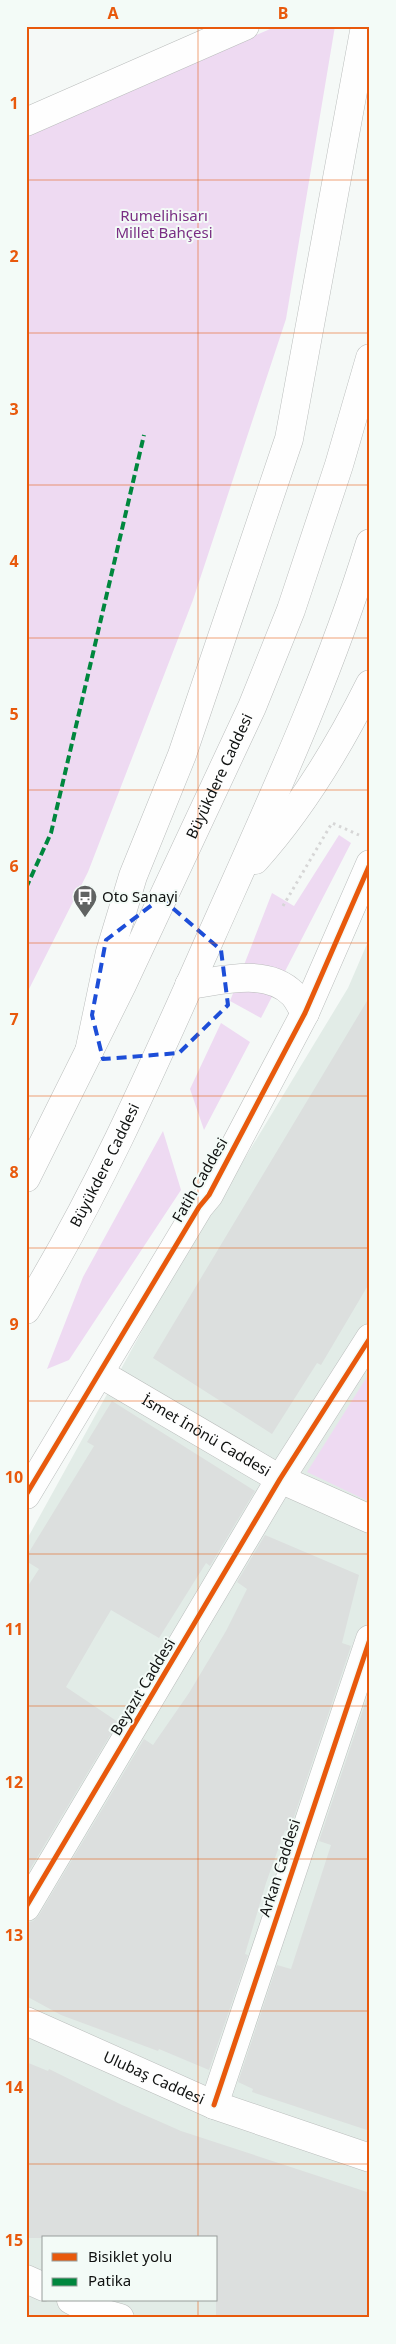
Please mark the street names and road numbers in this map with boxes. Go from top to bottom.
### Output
street label: Büyükdere Caddesi [181,710,257,842]
street label: Büyükdere Caddesi [65,1100,143,1230]
street label: Fatih Caddesi [167,1134,231,1225]
street label: İsmet İnönü Caddesi [139,1389,275,1480]
street label: Beyazıt Caddesi [105,1634,179,1739]
street label: Arkan Caddesi [254,1816,304,1919]
street label: Ulubaş Caddesi [100,2046,208,2109]

